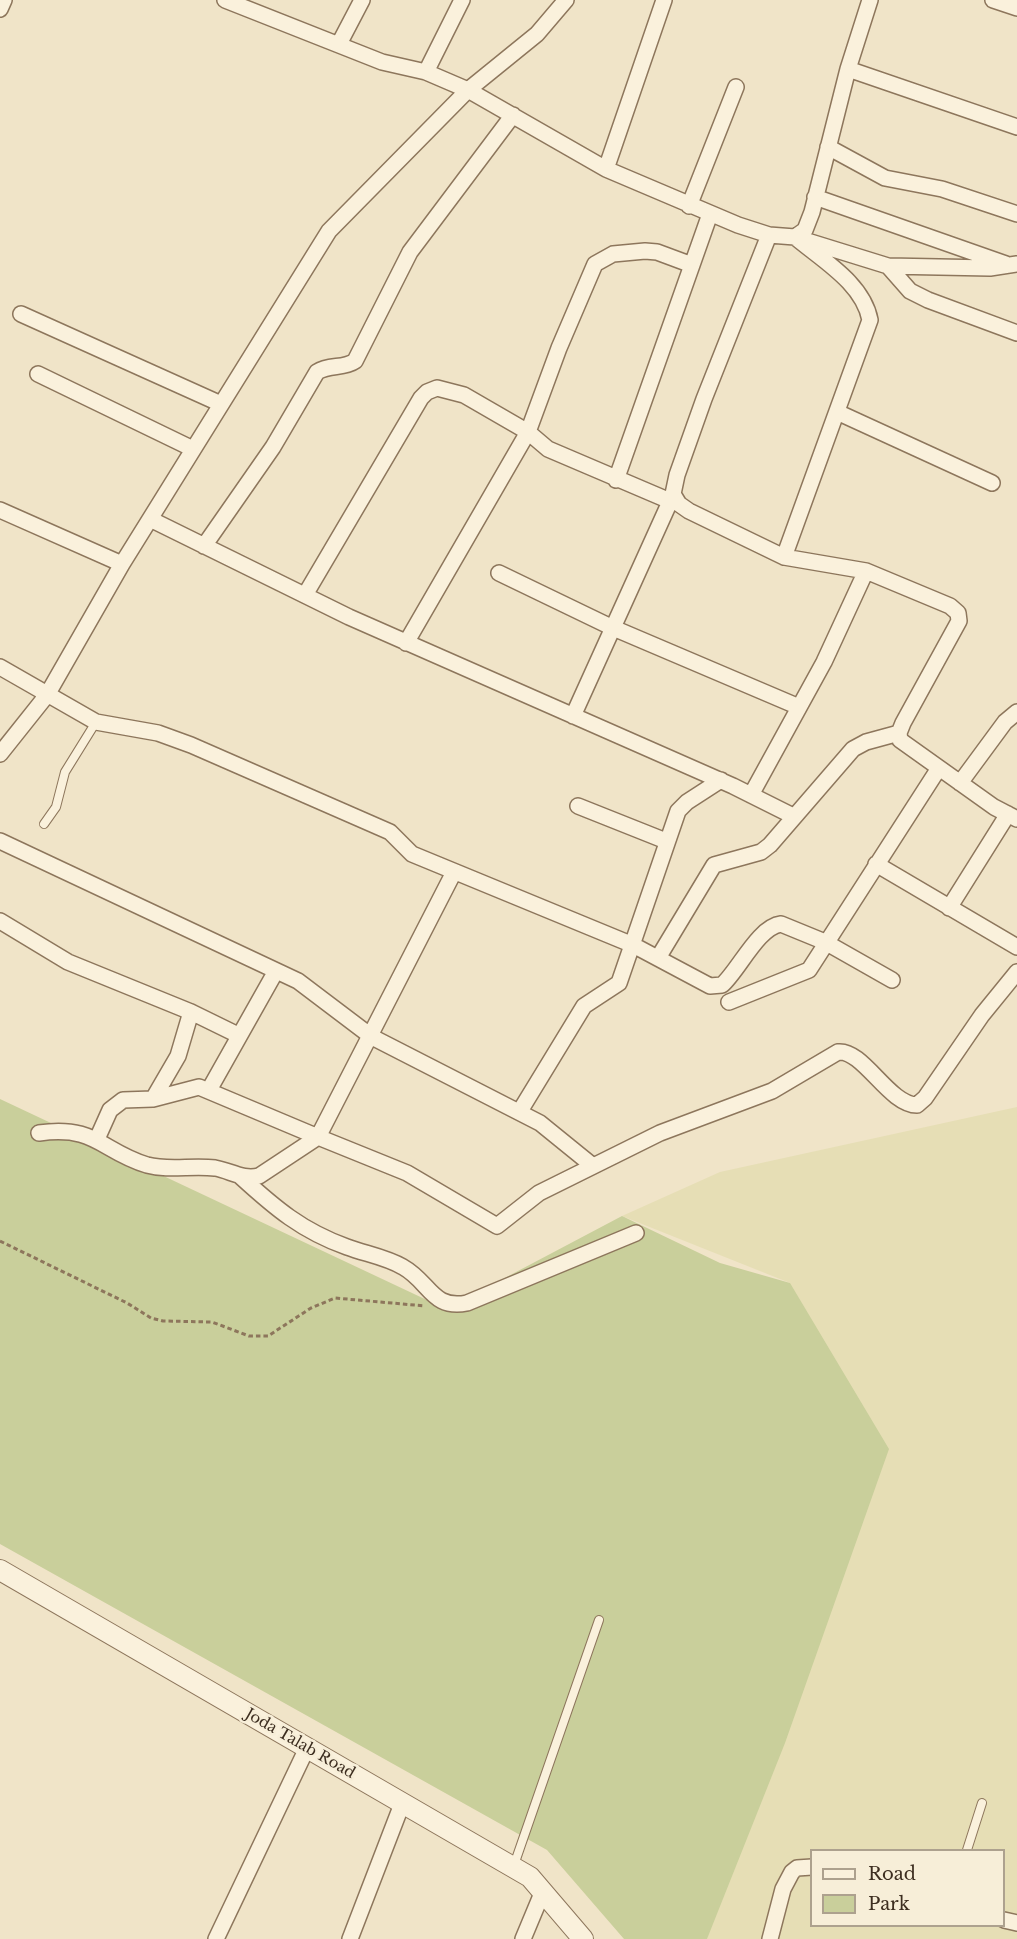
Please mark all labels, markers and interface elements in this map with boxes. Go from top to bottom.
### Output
street label: Joda Talab Road [242,1705,358,1783]
legend [810,1849,1005,1927]
text: Road [868,1863,916,1885]
text: Park [868,1893,910,1915]

